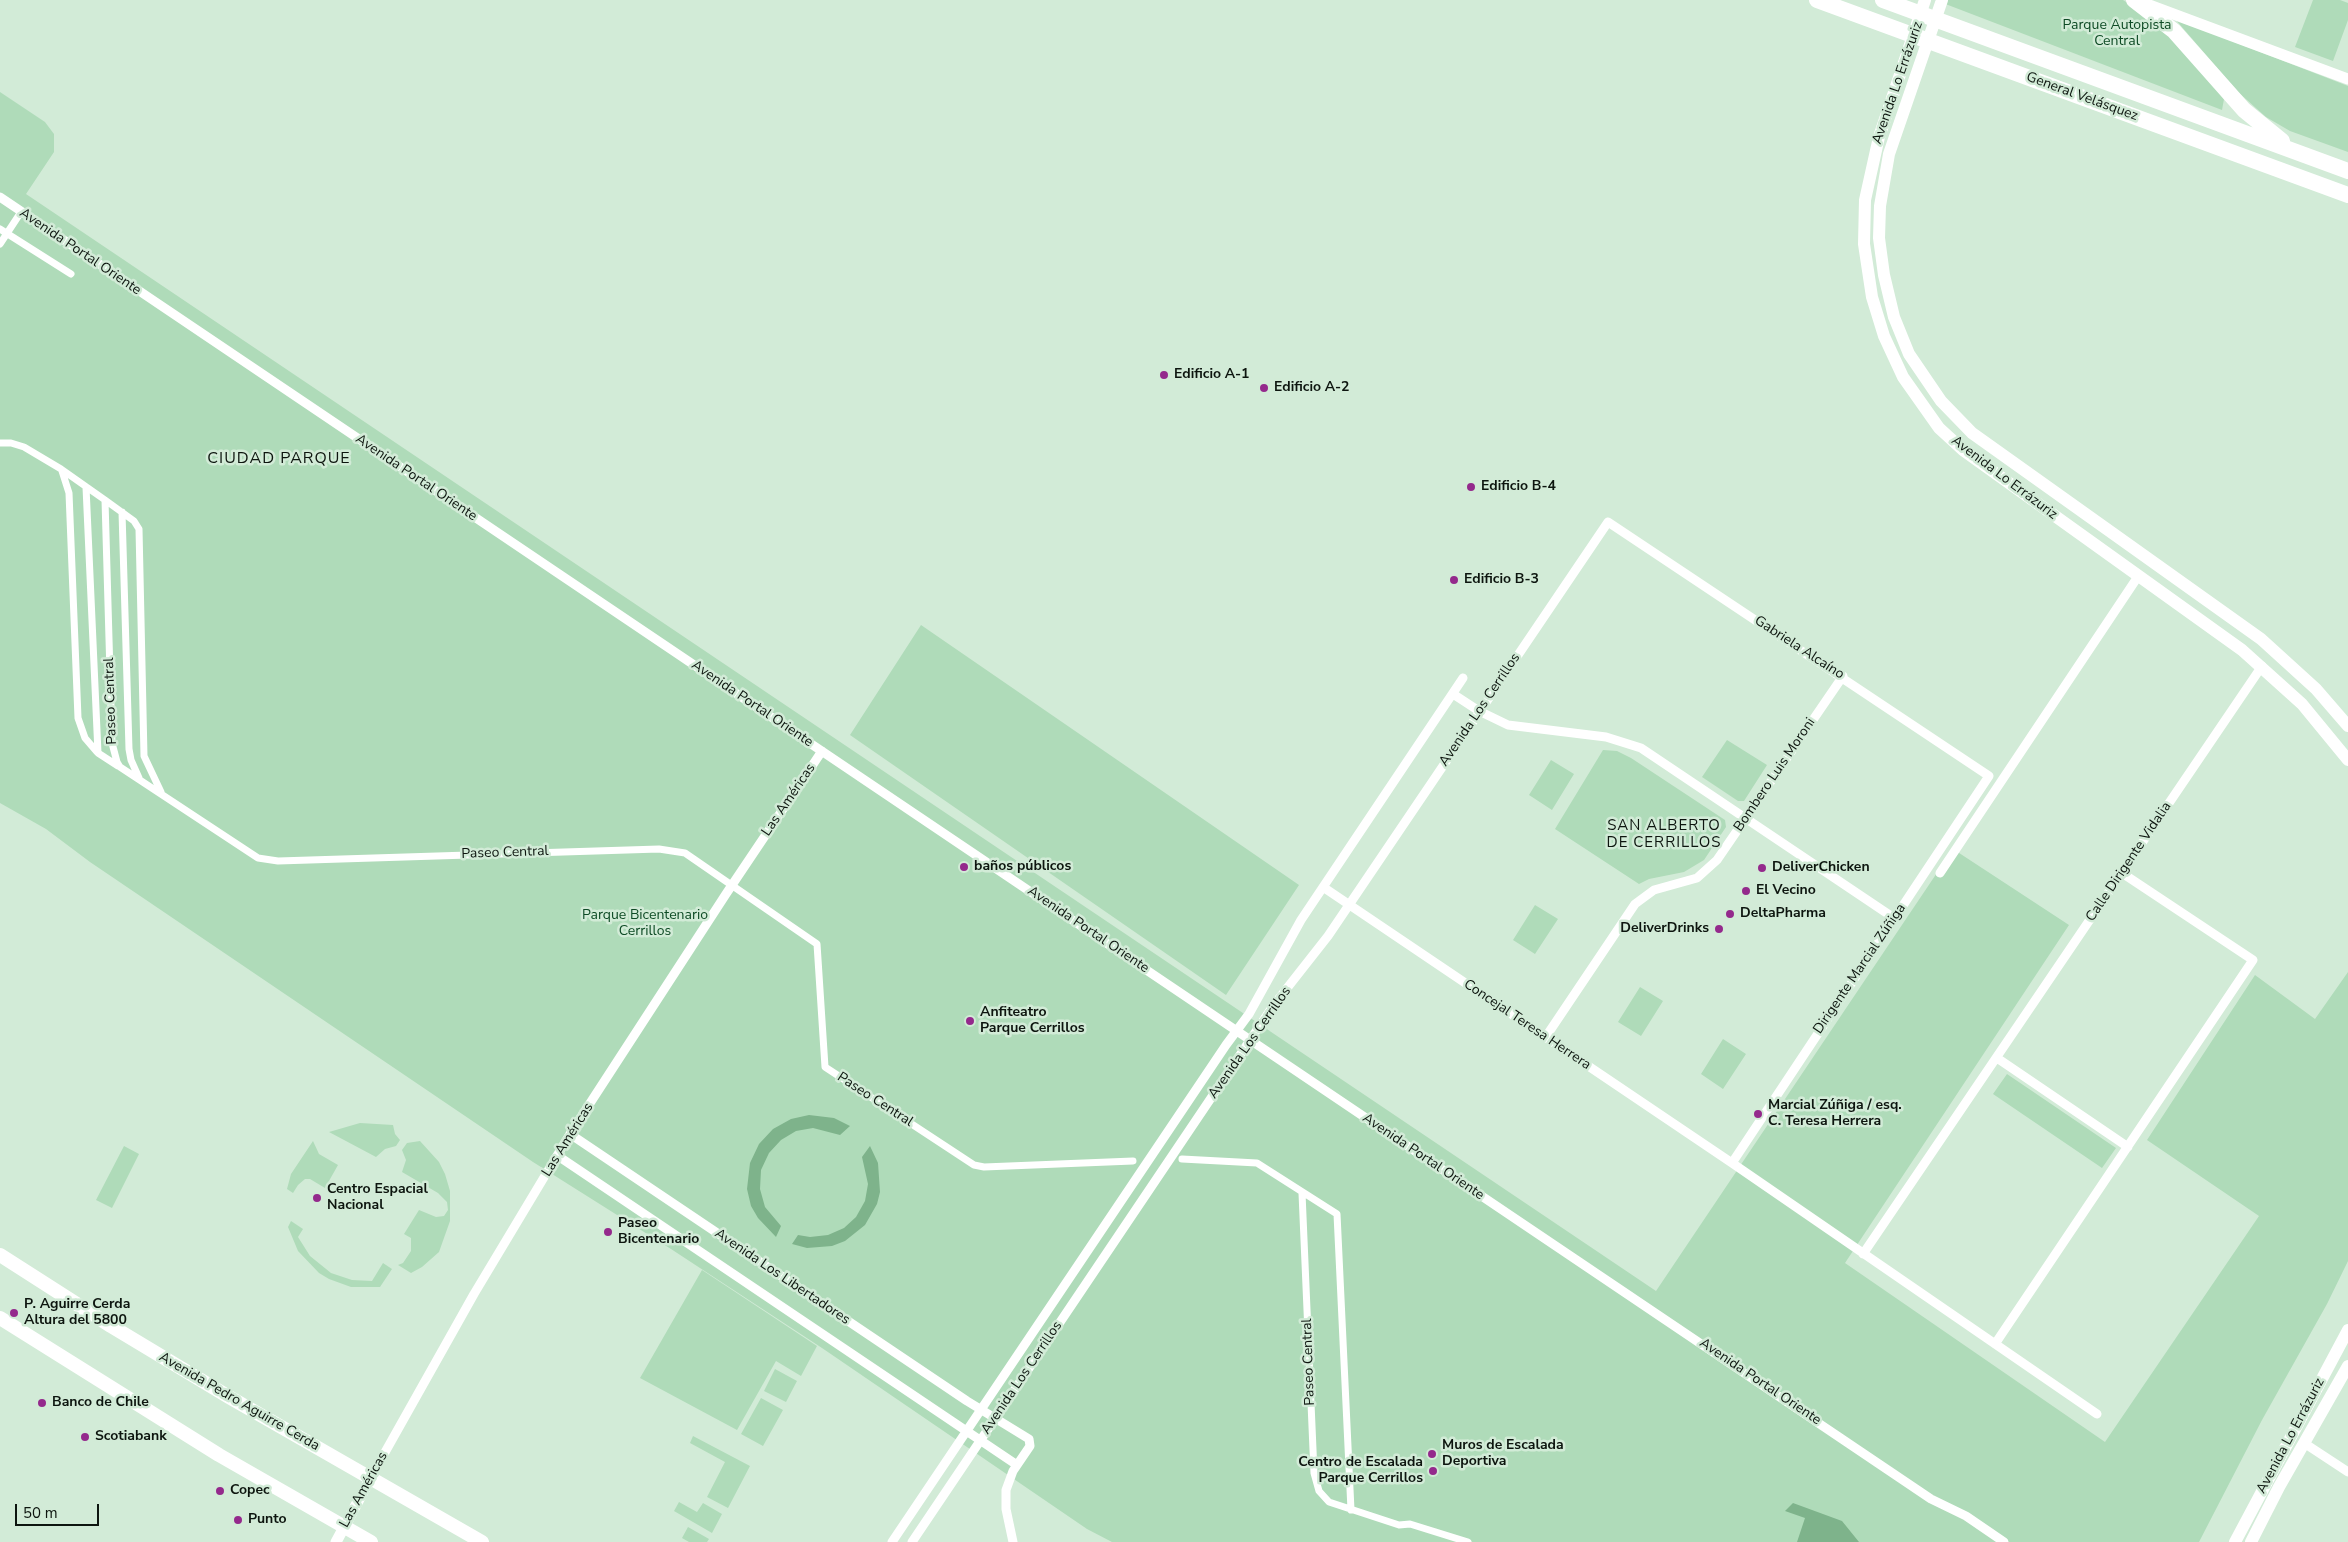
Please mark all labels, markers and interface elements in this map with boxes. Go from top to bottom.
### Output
park label: Parque Autopista Central [2063,18,2171,50]
street label: Avenida Lo Errázuriz [1869,20,1927,146]
street label: General Velásquez [2024,69,2140,125]
street label: Avenida Portal Oriente [16,205,144,299]
place label: Edificio A-1 [1174,367,1250,383]
marker: Edificio A-1 [1158,369,1170,381]
place label: Edificio A-2 [1274,380,1350,396]
marker: Edificio A-2 [1258,382,1270,394]
street label: Avenida Portal Oriente [352,431,480,525]
street label: Avenida Lo Errázuriz [1948,433,2060,523]
district label: CIUDAD PARQUE [206,449,352,469]
place label: Edificio B-4 [1481,479,1556,495]
marker: Edificio B-4 [1465,481,1477,493]
place label: Edificio B-3 [1464,572,1539,588]
marker: Edificio B-3 [1448,574,1460,586]
street label: Gabriela Alcaíno [1751,613,1847,683]
street label: Avenida Los Cerrillos [1436,650,1524,770]
street label: Paseo Central [101,657,121,745]
street label: Avenida Portal Oriente [688,657,816,751]
street label: Bombero Luis Moroni [1731,715,1819,835]
street label: Las Américas [759,761,819,839]
street label: Calle Dirigente Vidalia [2083,799,2175,925]
district label: SAN ALBERTO DE CERRILLOS [1605,817,1723,852]
street label: Paseo Central [461,843,549,863]
place label: baños públicos [974,859,1071,875]
place label: DeliverChicken [1772,860,1870,876]
marker: baños públicos [958,861,970,873]
marker: DeliverChicken [1756,862,1768,874]
street label: Avenida Portal Oriente [1024,883,1152,977]
place label: El Vecino [1756,883,1816,899]
marker: El Vecino [1740,885,1752,897]
street label: Dirigente Marcial Zúñiga [1810,901,1910,1037]
place label: DeltaPharma [1740,906,1826,922]
park label: Parque Bicentenario Cerrillos [582,908,708,940]
marker: DeltaPharma [1724,908,1736,920]
place label: DeliverDrinks [1620,921,1709,937]
marker: DeliverDrinks [1713,923,1725,935]
street label: Concejal Teresa Herrera [1460,976,1594,1074]
street label: Avenida Los Cerrillos [1205,984,1295,1102]
place label: Anfiteatro Parque Cerrillos [980,1005,1085,1038]
marker: Anfiteatro Parque Cerrillos [964,1015,976,1027]
street label: Paseo Central [834,1069,916,1131]
place label: Marcial Zúñiga / esq. C. Teresa Herrera [1768,1098,1902,1130]
street label: Las Américas [539,1100,597,1180]
marker: Marcial Zúñiga / esq. C. Teresa Herrera [1752,1108,1764,1120]
street label: Avenida Portal Oriente [1359,1110,1487,1204]
place label: Centro Espacial Nacional [327,1182,428,1214]
marker: Centro Espacial Nacional [311,1192,323,1204]
place label: Paseo Bicentenario [618,1216,699,1248]
street label: Avenida Los Libertadores [711,1225,853,1329]
marker: Paseo Bicentenario [602,1226,614,1238]
place label: P. Aguirre Cerda Altura del 5800 [24,1297,130,1330]
marker: P. Aguirre Cerda Altura del 5800 [8,1307,20,1319]
street label: Avenida Los Cerrillos [978,1318,1066,1438]
street label: Paseo Central [1299,1318,1319,1406]
street label: Avenida Portal Oriente [1696,1335,1824,1429]
street label: Avenida Pedro Aguirre Cerda [156,1349,322,1455]
street label: Avenida Lo Errázuriz [2253,1375,2329,1497]
place label: Banco de Chile [52,1395,149,1411]
marker: Banco de Chile [36,1397,48,1409]
place label: Scotiabank [95,1429,167,1445]
marker: Scotiabank [79,1431,91,1443]
place label: Muros de Escalada Deportiva [1442,1438,1564,1470]
marker: Muros de Escalada Deportiva [1426,1448,1438,1460]
street label: Las Américas [336,1449,392,1531]
place label: Centro de Escalada Parque Cerrillos [1298,1455,1423,1488]
marker: Centro de Escalada Parque Cerrillos [1427,1465,1439,1477]
place label: Copec [230,1483,270,1499]
marker: Copec [214,1485,226,1497]
scale bar [18,1494,101,1526]
text: 50 m [23,1503,58,1523]
place label: Punto [248,1512,287,1528]
marker: Punto [232,1514,244,1526]

